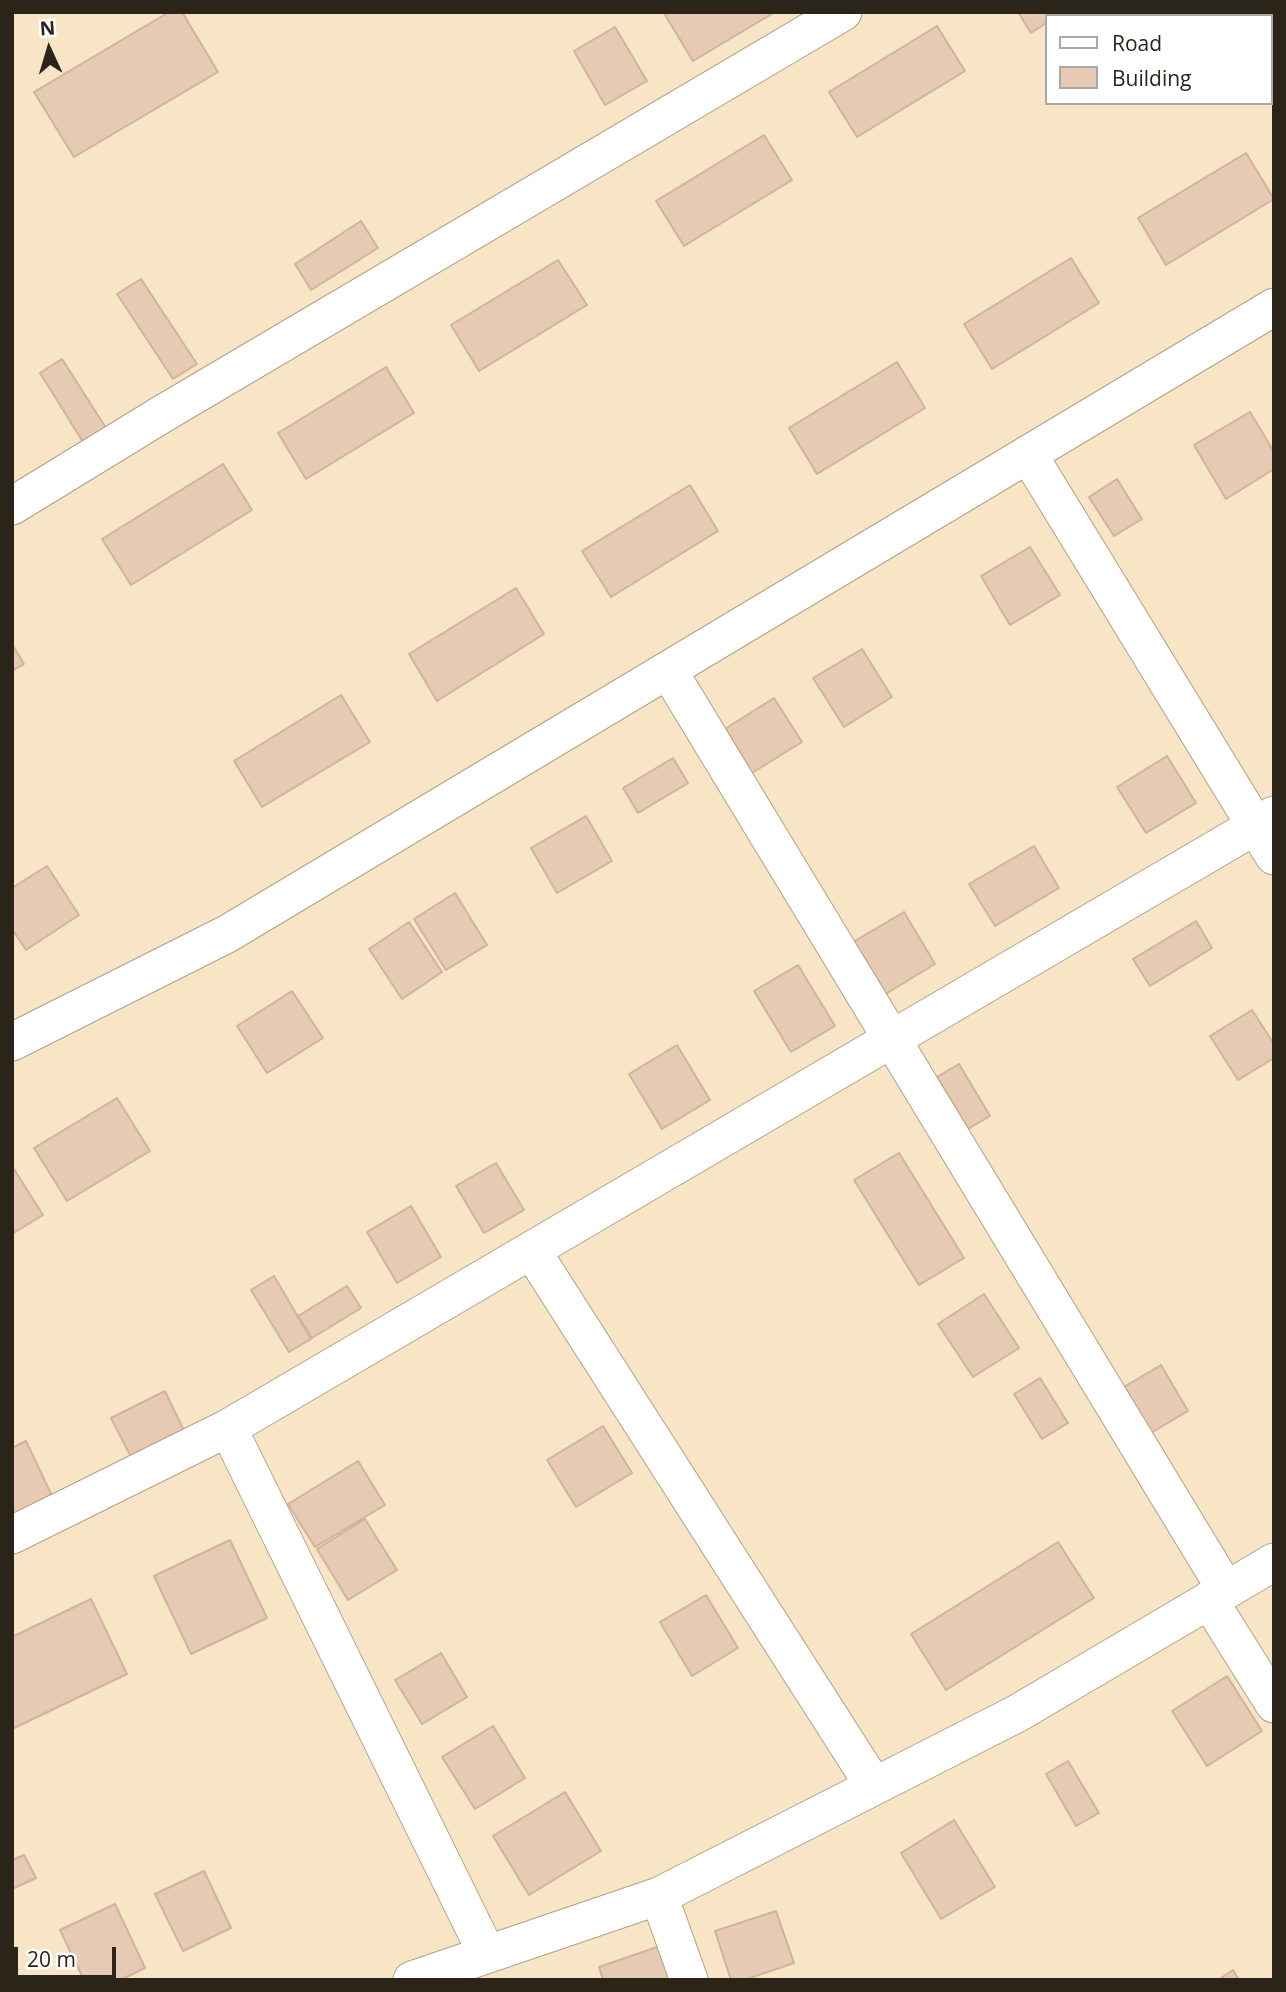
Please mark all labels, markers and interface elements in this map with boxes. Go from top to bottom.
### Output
north arrow [14,14,84,84]
legend [1044,14,1272,105]
text: N [39,15,56,42]
text: Road [1112,29,1162,57]
text: Building [1112,64,1191,92]
scale bar [18,1932,119,1976]
text: 20 m [27,1945,76,1973]

